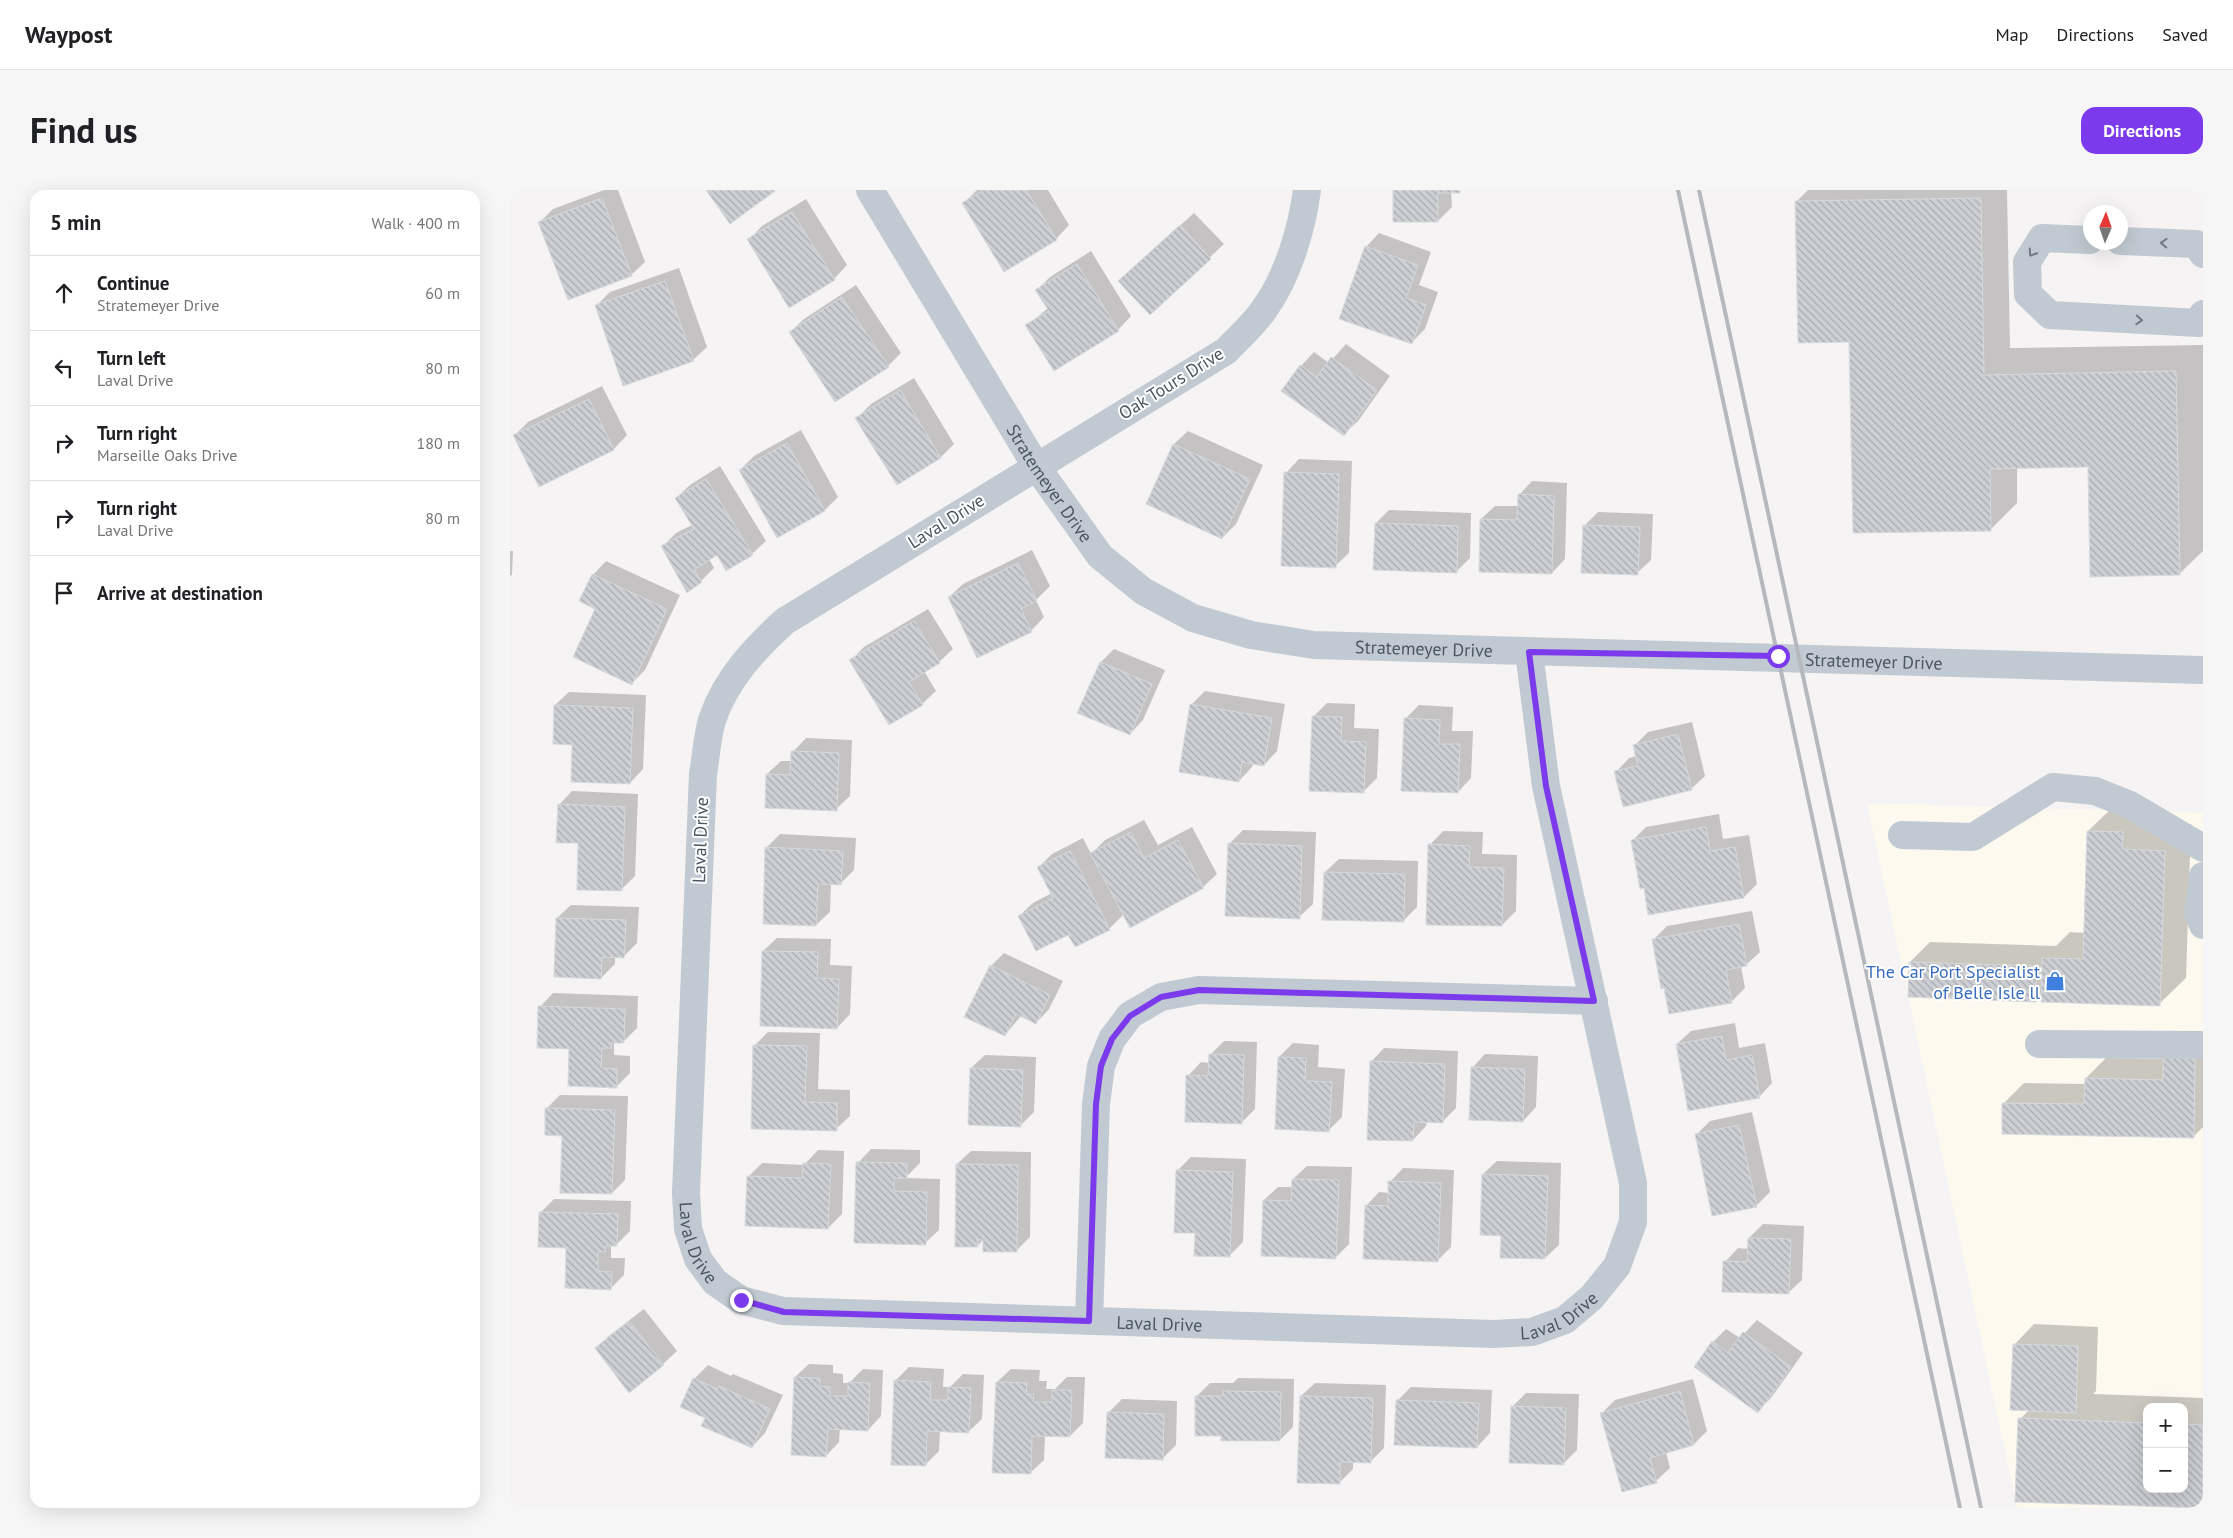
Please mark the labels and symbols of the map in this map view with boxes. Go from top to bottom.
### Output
north arrow [2083,205,2128,250]
one-way arrow [2160,237,2168,248]
one-way arrow [2029,248,2039,257]
one-way arrow [2136,314,2144,325]
street label: Oak Tours Drive [1114,342,1228,424]
street label: Stratemeyer Drive [1002,420,1098,547]
street label: Laval Drive [903,488,989,554]
street label: Stratemeyer Drive [1355,635,1493,662]
route start [1767,645,1790,668]
street label: Stratemeyer Drive [1805,647,1943,674]
street label: Laval Drive [687,797,713,883]
place label: The Car Port Specialist of Belle Isle ll [1866,960,2041,1004]
shop icon: The Car Port Specialist of Belle Isle ll [2044,970,2066,992]
street label: Laval Drive [675,1201,723,1288]
street label: Laval Drive [1520,1286,1602,1344]
route end [730,1289,753,1312]
street label: Laval Drive [1116,1310,1203,1336]

